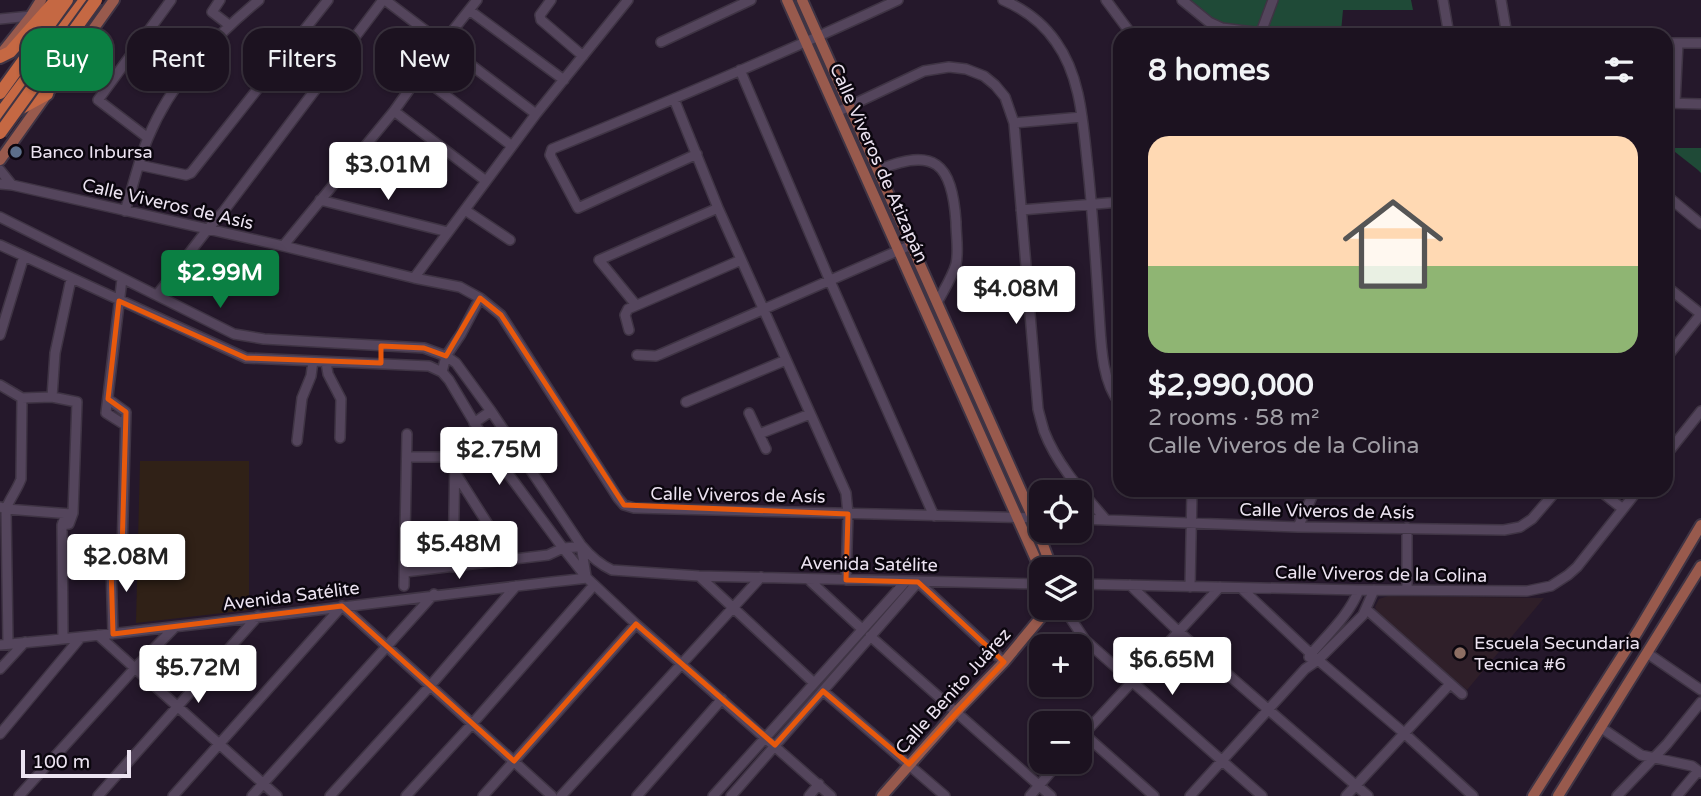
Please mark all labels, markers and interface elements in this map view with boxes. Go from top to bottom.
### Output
chip: Buy [21,28,113,91]
chip: Rent [127,28,229,91]
chip: Filters [243,28,361,91]
chip: New [375,28,474,91]
icon: filters [1600,51,1638,89]
text: 8 homes [1148,52,1270,89]
street label: Calle Viveros de Atizapán [825,60,933,266]
place label: Banco Inbursa [30,141,153,163]
pin: $3.01M [331,142,445,202]
marker: Banco Inbursa [8,144,24,160]
text: $3.01M [345,151,431,179]
street label: Calle Viveros de Asís [80,174,256,234]
icon: home [1330,181,1456,307]
pin: $2.99M [163,250,277,310]
text: $2.99M [177,259,263,287]
pin: $4.08M [959,266,1073,326]
text: $4.08M [973,275,1059,303]
text: $2,990,000 [1148,367,1314,404]
text: 2 rooms · 58 m² [1148,404,1319,432]
pin: $2.75M [442,428,556,487]
text: Calle Viveros de la Colina [1148,432,1419,460]
text: $2.75M [456,436,542,464]
map controls [1029,480,1092,774]
button: locate [1029,480,1092,543]
street label: Calle Viveros de Asís [650,482,826,508]
street label: Calle Viveros de Asís [1239,498,1415,524]
pin: $5.48M [402,522,516,581]
text: $5.48M [416,530,502,558]
pin: $2.08M [69,534,183,594]
text: $2.08M [83,543,169,571]
street label: Avenida Satélite [800,552,938,576]
button: layers [1029,557,1092,620]
street label: Calle Viveros de la Colina [1275,561,1487,587]
street label: Avenida Satélite [221,577,361,615]
street label: Calle Benito Juárez [891,623,1015,759]
place label: Escuela Secundaria Tecnica #6 [1474,632,1640,675]
button: + [1029,634,1092,697]
pin: $6.65M [1115,638,1229,697]
marker: Escuela Secundaria Tecnica #6 [1452,645,1468,661]
pin: $5.72M [141,646,255,705]
text: $6.65M [1129,646,1215,674]
text: $5.72M [155,654,241,682]
button: − [1029,711,1092,774]
scale bar [21,747,131,779]
text: 100 m [32,751,90,773]

